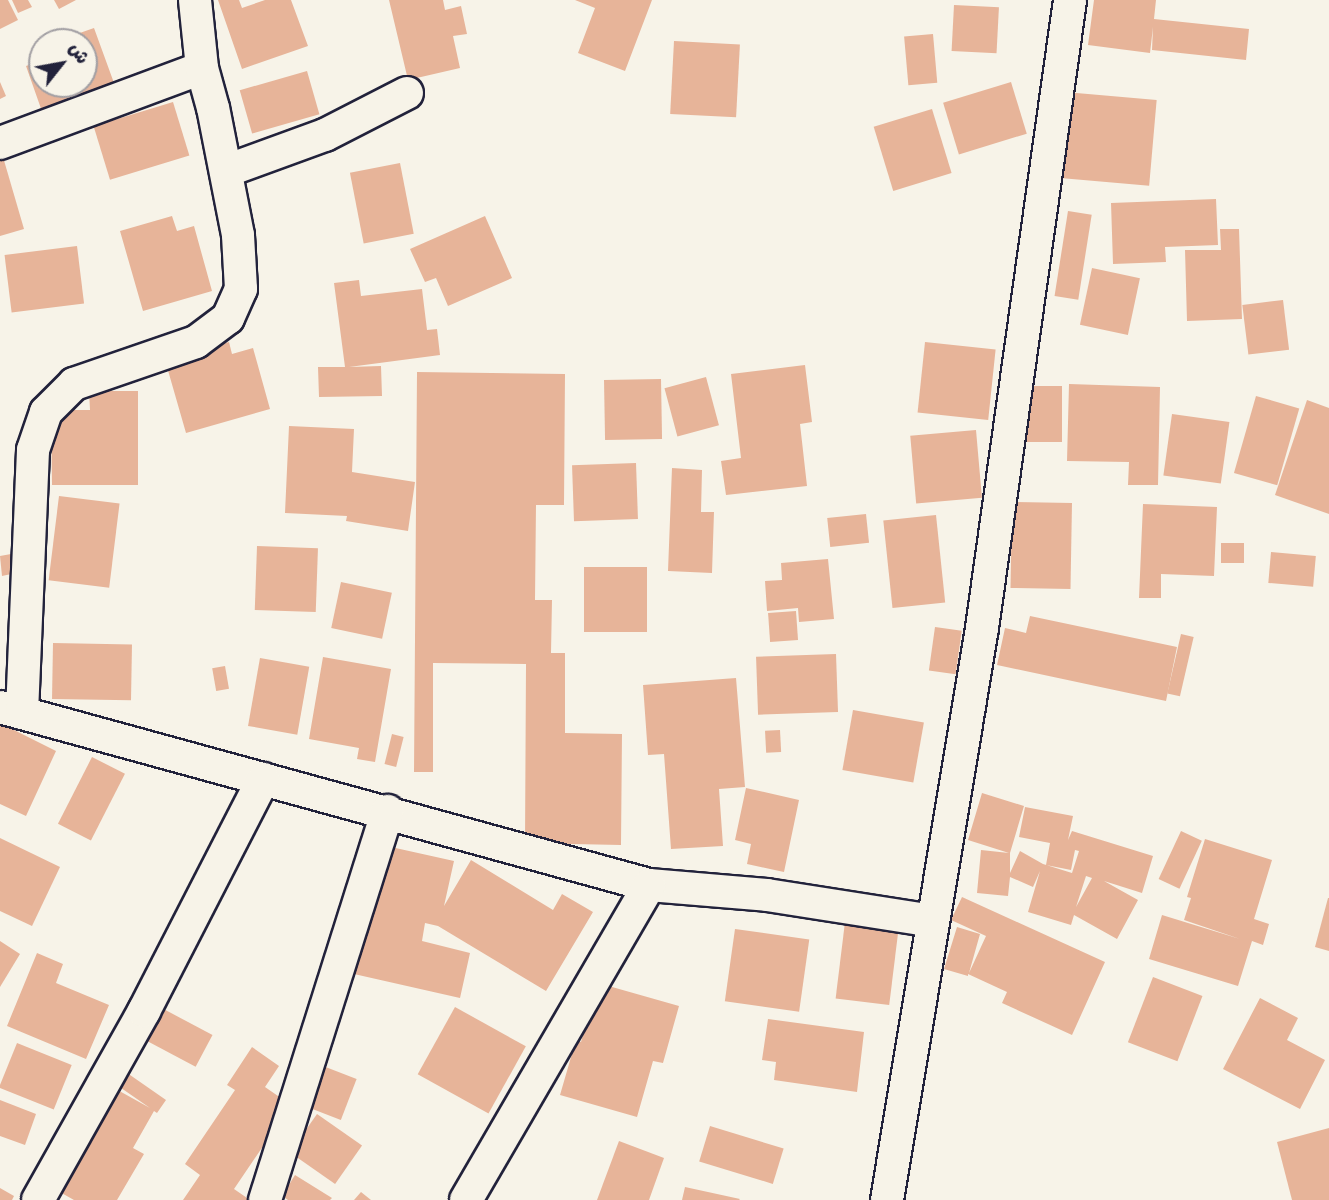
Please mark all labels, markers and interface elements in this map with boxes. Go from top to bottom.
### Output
north arrow [28,28,98,98]
text: ش [64,38,96,68]

